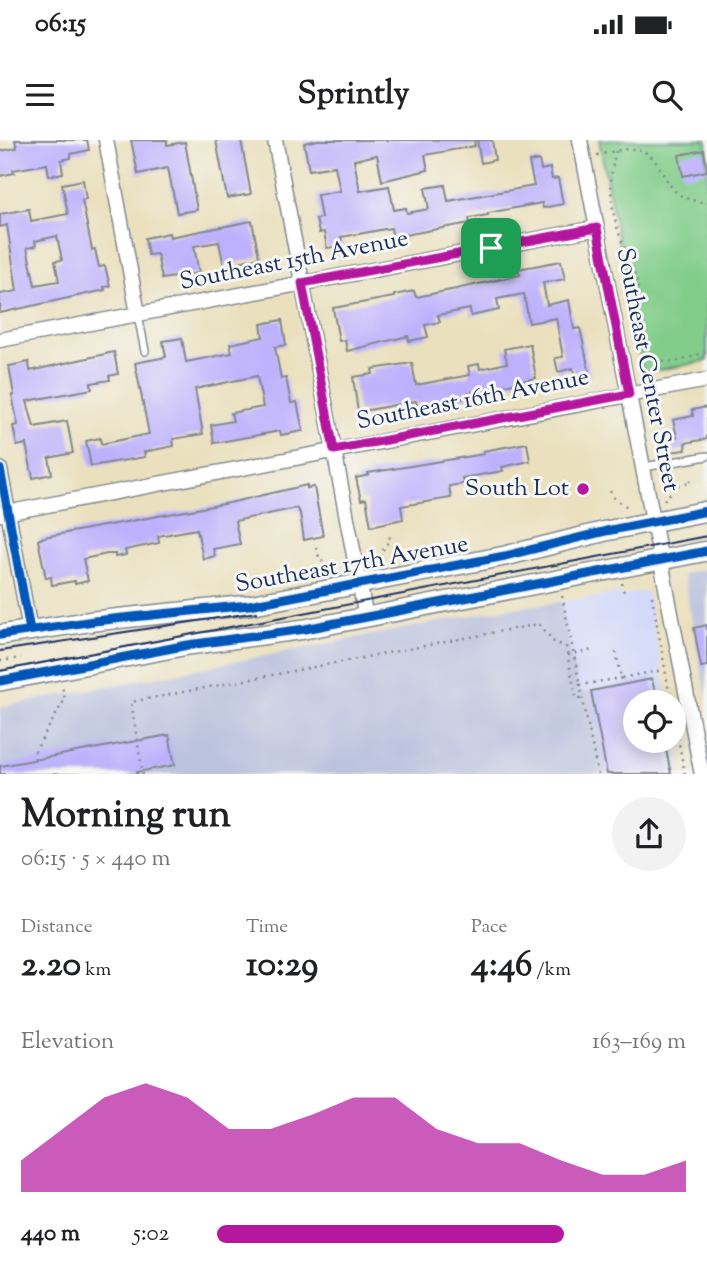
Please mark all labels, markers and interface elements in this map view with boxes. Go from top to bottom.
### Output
text: 06:15 [35,6,86,43]
text: Sprintly [297,72,410,118]
icon: menu [21,76,59,114]
icon: search [648,76,686,114]
pin [461,218,521,278]
street label: Southeast 15th Avenue [177,222,411,300]
icon: arrive [472,229,510,267]
street label: Southeast Center Street [607,245,687,495]
street label: Southeast 16th Avenue [354,361,592,439]
place label: South Lot [465,472,569,506]
marker: South Lot [575,481,591,497]
street label: Southeast 17th Avenue [233,528,471,602]
map controls [623,690,686,753]
button: locate [623,690,686,753]
text: Morning run [21,790,231,844]
button: share [612,797,686,871]
text: 06:15 · 5 × 440 m [21,843,170,876]
text: Distance [21,914,93,941]
text: Time [246,914,288,941]
text: Pace [471,914,507,941]
text: 2.20 [21,941,81,992]
text: 10:29 [246,941,318,992]
text: 4:46 [471,941,532,992]
text: km [81,957,111,984]
text: /km [532,957,571,984]
text: Elevation [21,1026,114,1059]
text: 163–169 m [592,1026,686,1059]
text: 440 m [21,1218,80,1251]
text: 5:02 [133,1218,169,1251]

